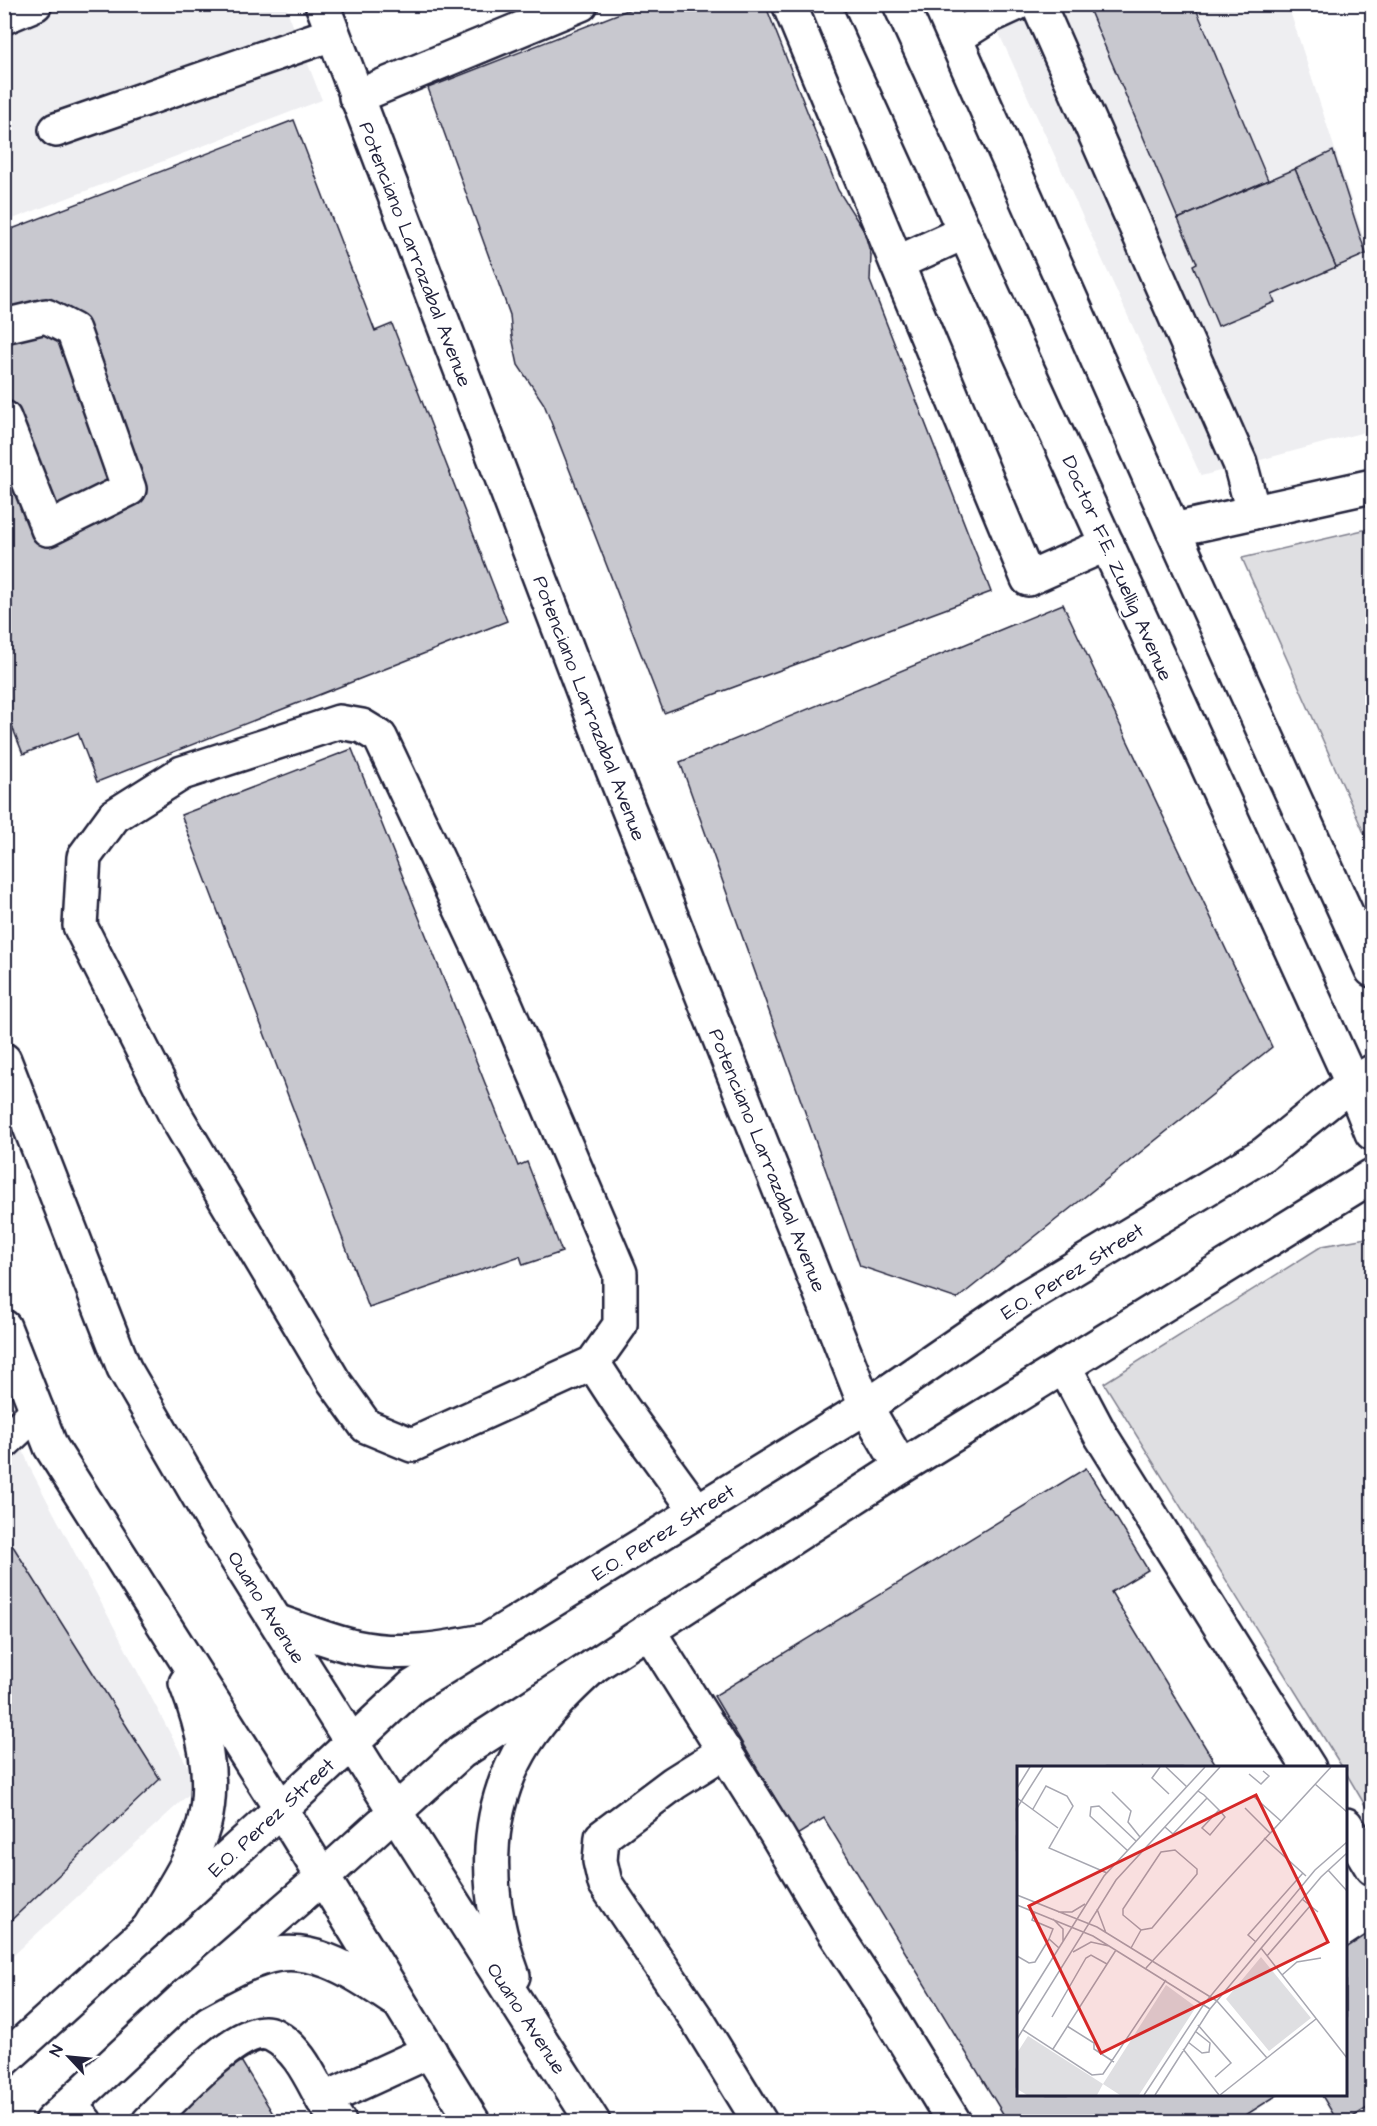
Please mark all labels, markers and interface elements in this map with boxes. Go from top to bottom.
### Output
street label: Potenciano Larrazabal Avenue [351,118,479,391]
street label: Doctor F.E. Zuellig Avenue [1054,451,1180,686]
street label: Potenciano Larrazabal Avenue [525,572,653,845]
street label: Potenciano Larrazabal Avenue [701,1024,833,1296]
street label: E.O. Perez Street [996,1217,1149,1327]
street label: E.O. Perez Street [587,1478,740,1588]
street label: Ouano Avenue [220,1546,312,1669]
street label: E.O. Perez Street [202,1752,341,1884]
inset map [1017,1766,1347,2096]
street label: Ouano Avenue [480,1957,573,2080]
north arrow [39,2027,99,2087]
text: N [44,2042,69,2060]

